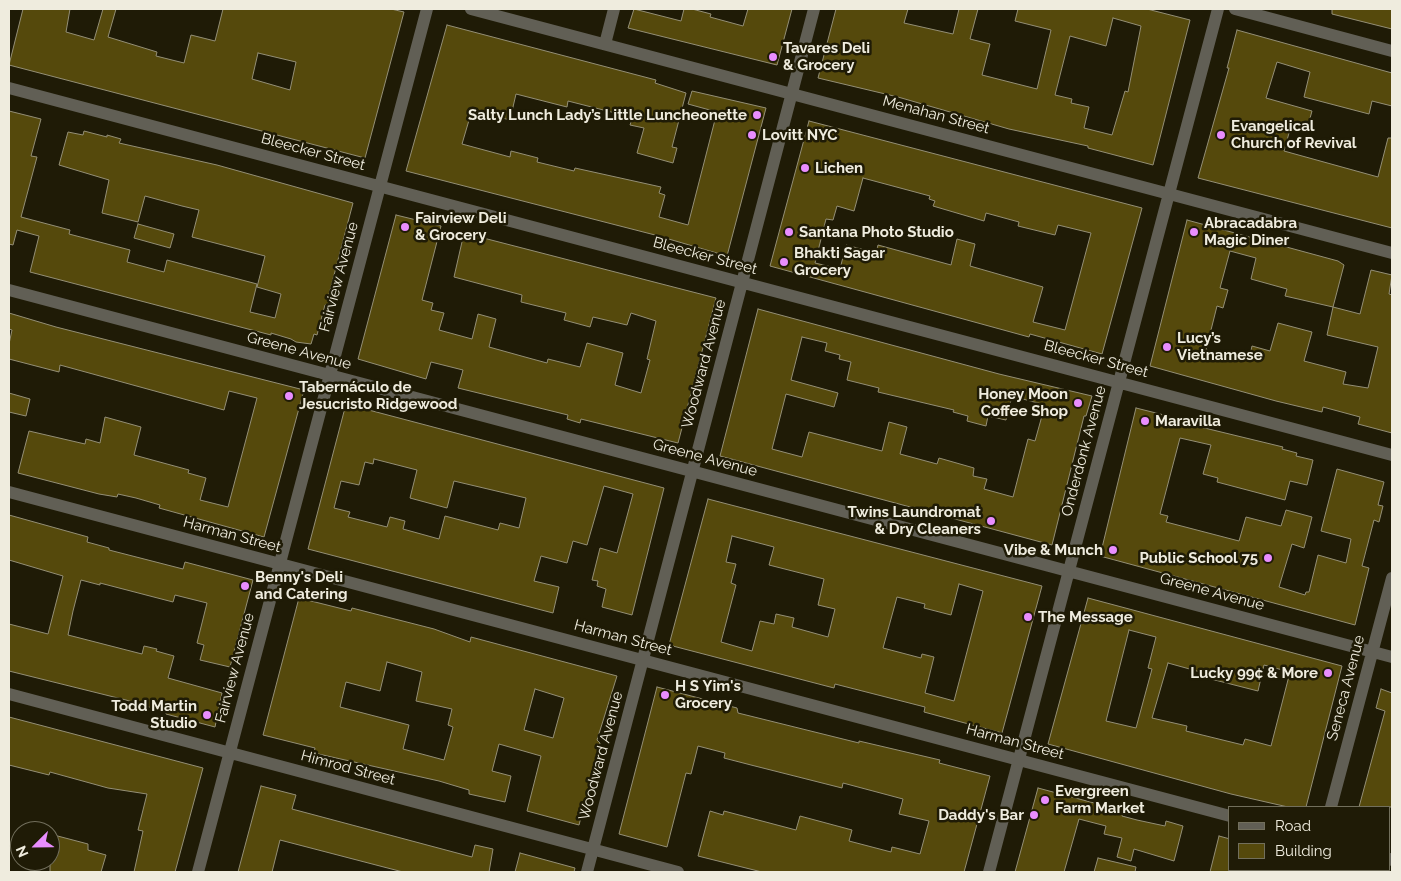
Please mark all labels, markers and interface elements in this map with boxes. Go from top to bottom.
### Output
place label: Tavares Deli & Grocery [783,39,870,74]
marker: Tavares Deli & Grocery [767,51,779,63]
street label: Menahan Street [881,92,991,138]
place label: Salty Lunch Lady’s Little Luncheonette [468,106,747,124]
marker: Salty Lunch Lady’s Little Luncheonette [751,109,763,121]
place label: Evangelical Church of Revival [1231,117,1357,152]
place label: Lovitt NYC [762,126,838,144]
street label: Bleecker Street [259,129,367,175]
marker: Lovitt NYC [746,129,758,141]
marker: Evangelical Church of Revival [1215,129,1227,141]
place label: Lichen [815,159,863,177]
marker: Lichen [799,162,811,174]
place label: Fairview Deli & Grocery [415,209,507,244]
place label: Abracadabra Magic Diner [1204,214,1297,249]
street label: Fairview Avenue [316,220,362,334]
marker: Fairview Deli & Grocery [399,221,411,233]
place label: Santana Photo Studio [799,223,954,241]
marker: Santana Photo Studio [783,226,795,238]
marker: Abracadabra Magic Diner [1188,226,1200,238]
street label: Bleecker Street [651,233,759,279]
place label: Bhakti Sagar Grocery [794,244,885,279]
marker: Bhakti Sagar Grocery [778,256,790,268]
street label: Woodward Avenue [678,297,730,431]
street label: Greene Avenue [245,328,353,374]
place label: Lucy’s Vietnamese [1177,329,1263,364]
street label: Bleecker Street [1042,336,1150,382]
marker: Lucy’s Vietnamese [1161,341,1173,353]
place label: Tabernáculo de Jesucristo Ridgewood [299,378,458,413]
street label: Onderdonk Avenue [1058,384,1110,518]
place label: Honey Moon Coffee Shop [978,385,1068,420]
marker: Tabernáculo de Jesucristo Ridgewood [283,390,295,402]
marker: Honey Moon Coffee Shop [1072,397,1084,409]
place label: Maravilla [1155,412,1221,430]
marker: Maravilla [1139,415,1151,427]
street label: Greene Avenue [651,435,759,481]
place label: Twins Laundromat & Dry Cleaners [848,503,981,538]
street label: Harman Street [181,513,283,557]
marker: Twins Laundromat & Dry Cleaners [985,515,997,527]
place label: Vibe & Munch [1004,541,1103,559]
marker: Vibe & Munch [1107,544,1119,556]
place label: Public School 75 [1139,549,1258,567]
marker: Public School 75 [1262,552,1274,564]
place label: Benny's Deli and Catering [255,568,348,603]
street label: Greene Avenue [1158,569,1266,615]
marker: Benny's Deli and Catering [239,580,251,592]
place label: The Message [1038,608,1133,626]
street label: Fairview Avenue [212,611,258,725]
marker: The Message [1022,611,1034,623]
street label: Harman Street [572,616,674,660]
street label: Seneca Avenue [1323,633,1369,743]
place label: Lucky 99¢ & More [1190,664,1318,682]
marker: Lucky 99¢ & More [1322,667,1334,679]
place label: H S Yim's Grocery [675,677,741,712]
street label: Woodward Avenue [575,689,627,823]
marker: H S Yim's Grocery [659,689,671,701]
place label: Todd Martin Studio [111,697,197,732]
marker: Todd Martin Studio [201,709,213,721]
street label: Harman Street [964,720,1066,764]
street label: Himrod Street [299,747,397,789]
place label: Evergreen Farm Market [1055,782,1145,817]
marker: Evergreen Farm Market [1039,794,1051,806]
place label: Daddy's Bar [938,806,1024,824]
legend [1228,806,1391,871]
marker: Daddy's Bar [1028,809,1040,821]
text: Road [1275,817,1311,835]
north arrow [10,821,60,871]
text: Building [1275,842,1332,860]
text: N [13,843,32,860]

